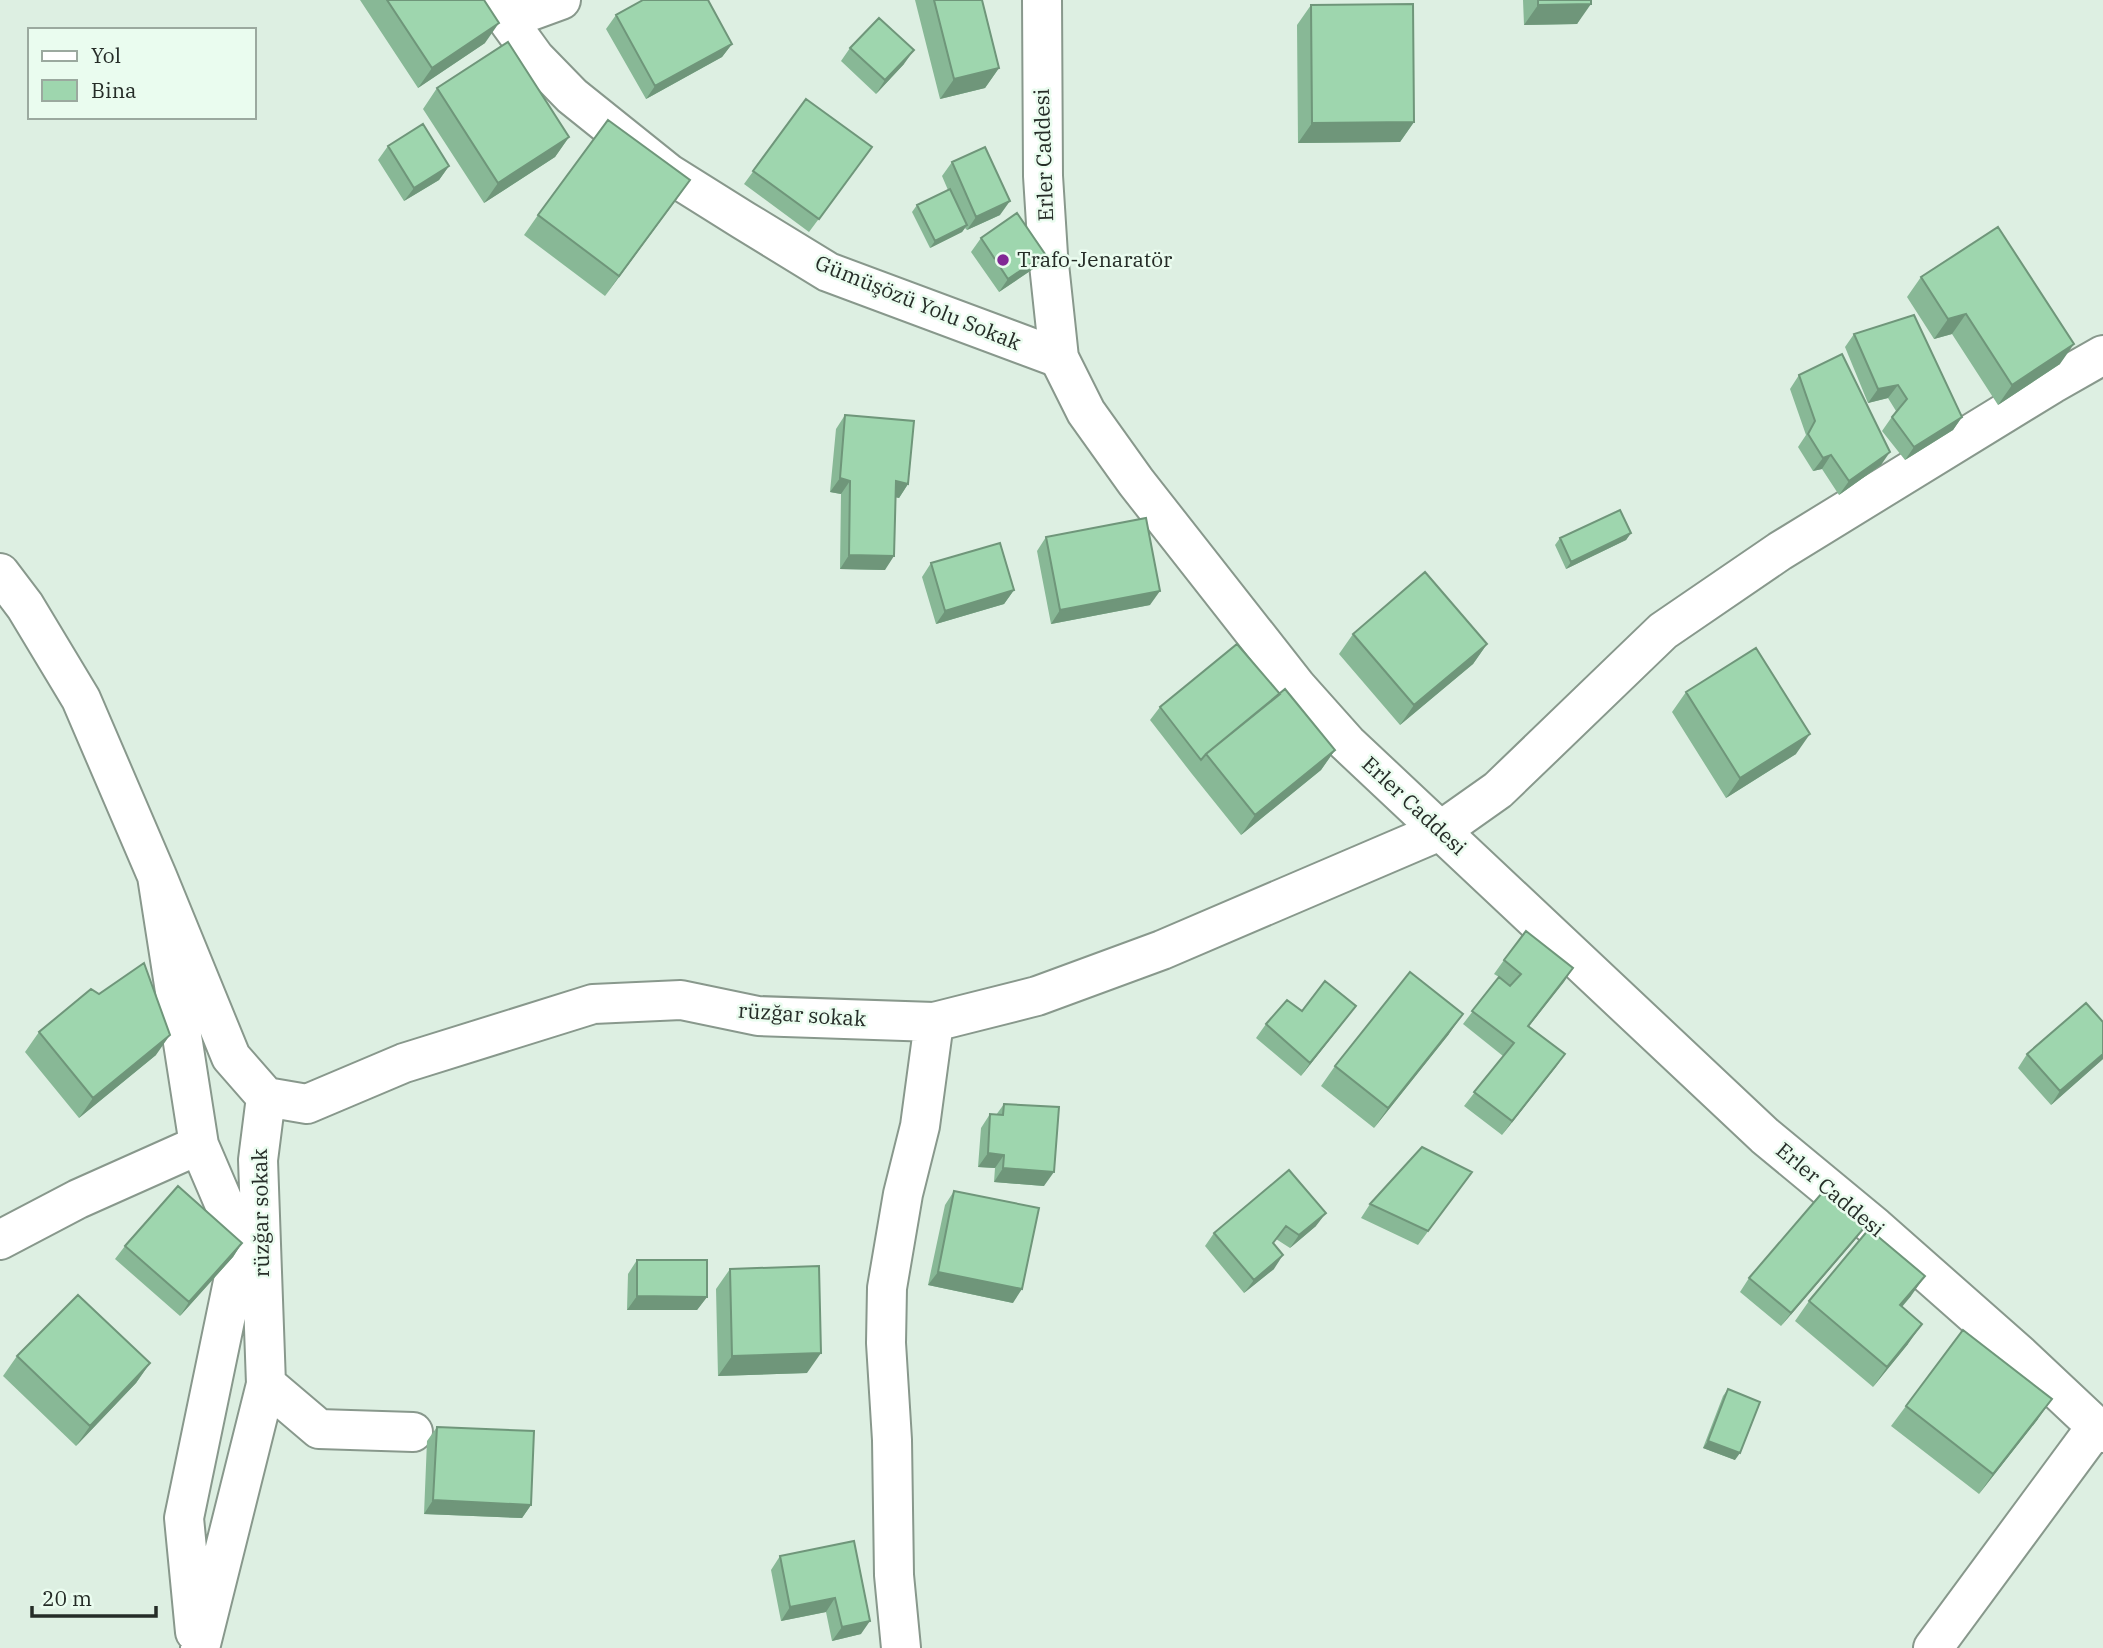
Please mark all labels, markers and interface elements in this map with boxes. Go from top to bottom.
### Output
legend [28,28,256,119]
text: Yol [91,41,121,69]
text: Bina [91,76,137,104]
street label: Erler Caddesi [1027,88,1059,222]
place label: Trafo-Jenaratör [1017,245,1173,273]
street label: Gümüşözü Yolu Sokak [811,248,1026,356]
marker: Trafo-Jenaratör [995,252,1011,268]
street label: Erler Caddesi [1356,750,1473,861]
street label: rüzğar sokak [737,996,868,1033]
street label: Erler Caddesi [1771,1136,1891,1243]
street label: rüzğar sokak [245,1148,275,1278]
scale bar [32,1574,156,1618]
text: 20 m [42,1584,92,1612]

